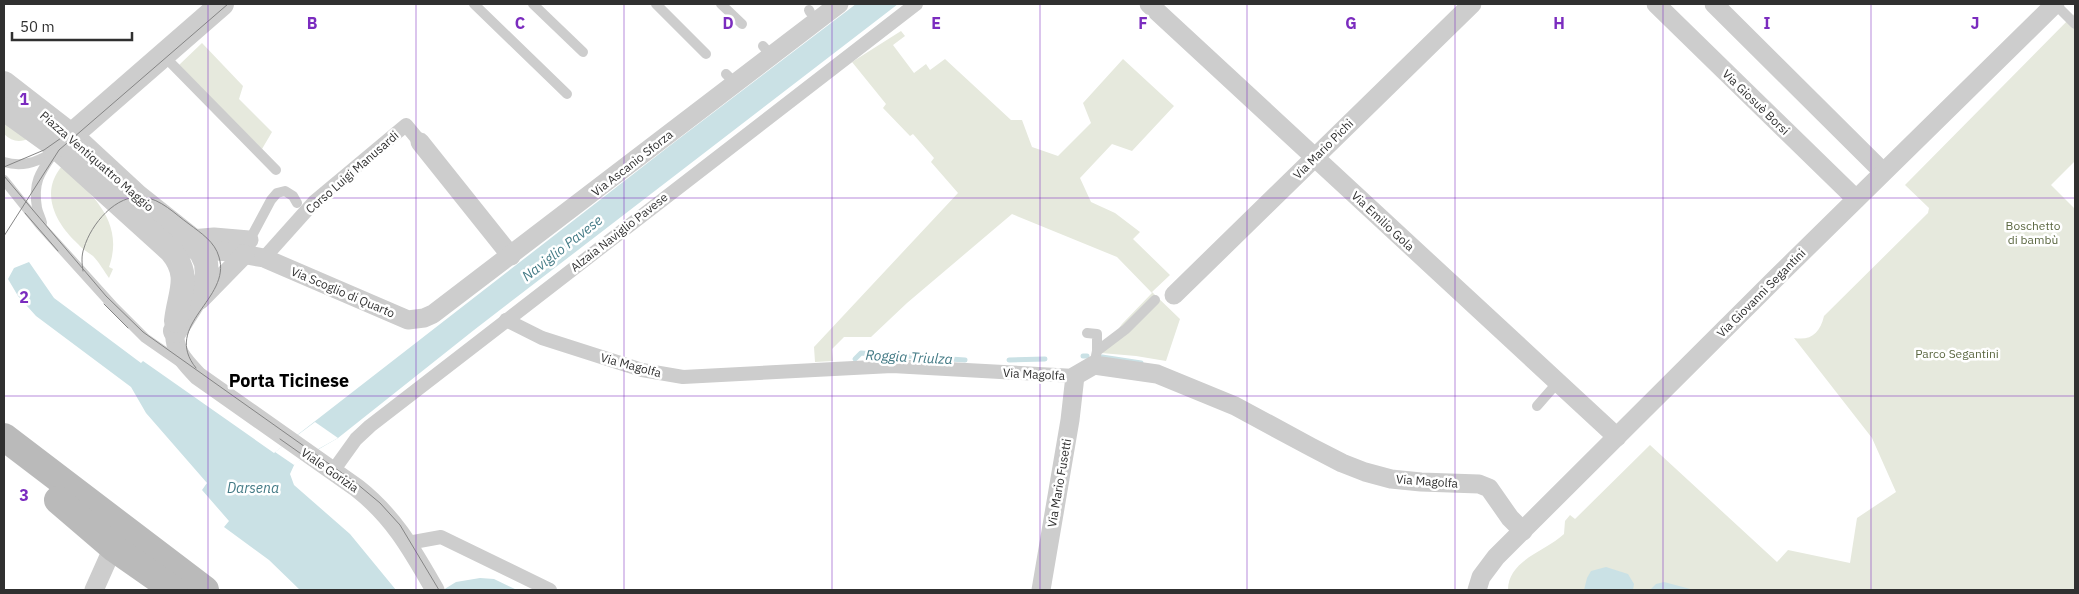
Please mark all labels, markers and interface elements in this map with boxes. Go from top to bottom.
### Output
scale bar [12,10,132,42]
text: B [307,13,318,33]
text: C [515,13,525,33]
text: D [722,13,734,33]
text: E [931,13,941,33]
text: F [1138,13,1148,33]
text: G [1345,13,1357,33]
text: H [1553,13,1565,33]
text: I [1764,13,1771,33]
text: J [1971,13,1979,33]
text: 50 m [20,17,55,36]
street label: Via Giosuè Borsi [1719,66,1793,138]
text: 1 [19,89,29,109]
street label: Piazza Ventiquattro Maggio [37,108,157,215]
street label: Via Mario Pichi [1290,116,1356,182]
street label: Via Ascanio Sforza [588,126,676,199]
street label: Corso Luigi Manusardi [302,128,402,216]
street label: Via Emilio Gola [1348,188,1418,254]
street label: Alzaia Naviglio Pavese [567,189,671,275]
water label: Naviglio Pavese [518,211,606,285]
park label: Boschetto di bambù [2006,218,2061,247]
street label: Via Giovanni Segantini [1714,246,1808,340]
street label: Via Scoglio di Quarto [289,263,397,321]
text: 2 [19,287,29,307]
water label: Roggia Triulza [865,346,953,368]
park label: Parco Segantini [1915,346,1999,361]
street label: Via Magolfa [599,350,664,380]
street label: Via Magolfa [1003,365,1066,383]
district label: Porta Ticinese [229,369,349,392]
street label: Via Mario Fusetti [1044,438,1074,528]
street label: Viale Gorizia [298,445,362,496]
street label: Via Magolfa [1395,471,1459,491]
water label: Darsena [227,479,279,497]
text: 3 [19,485,29,505]

